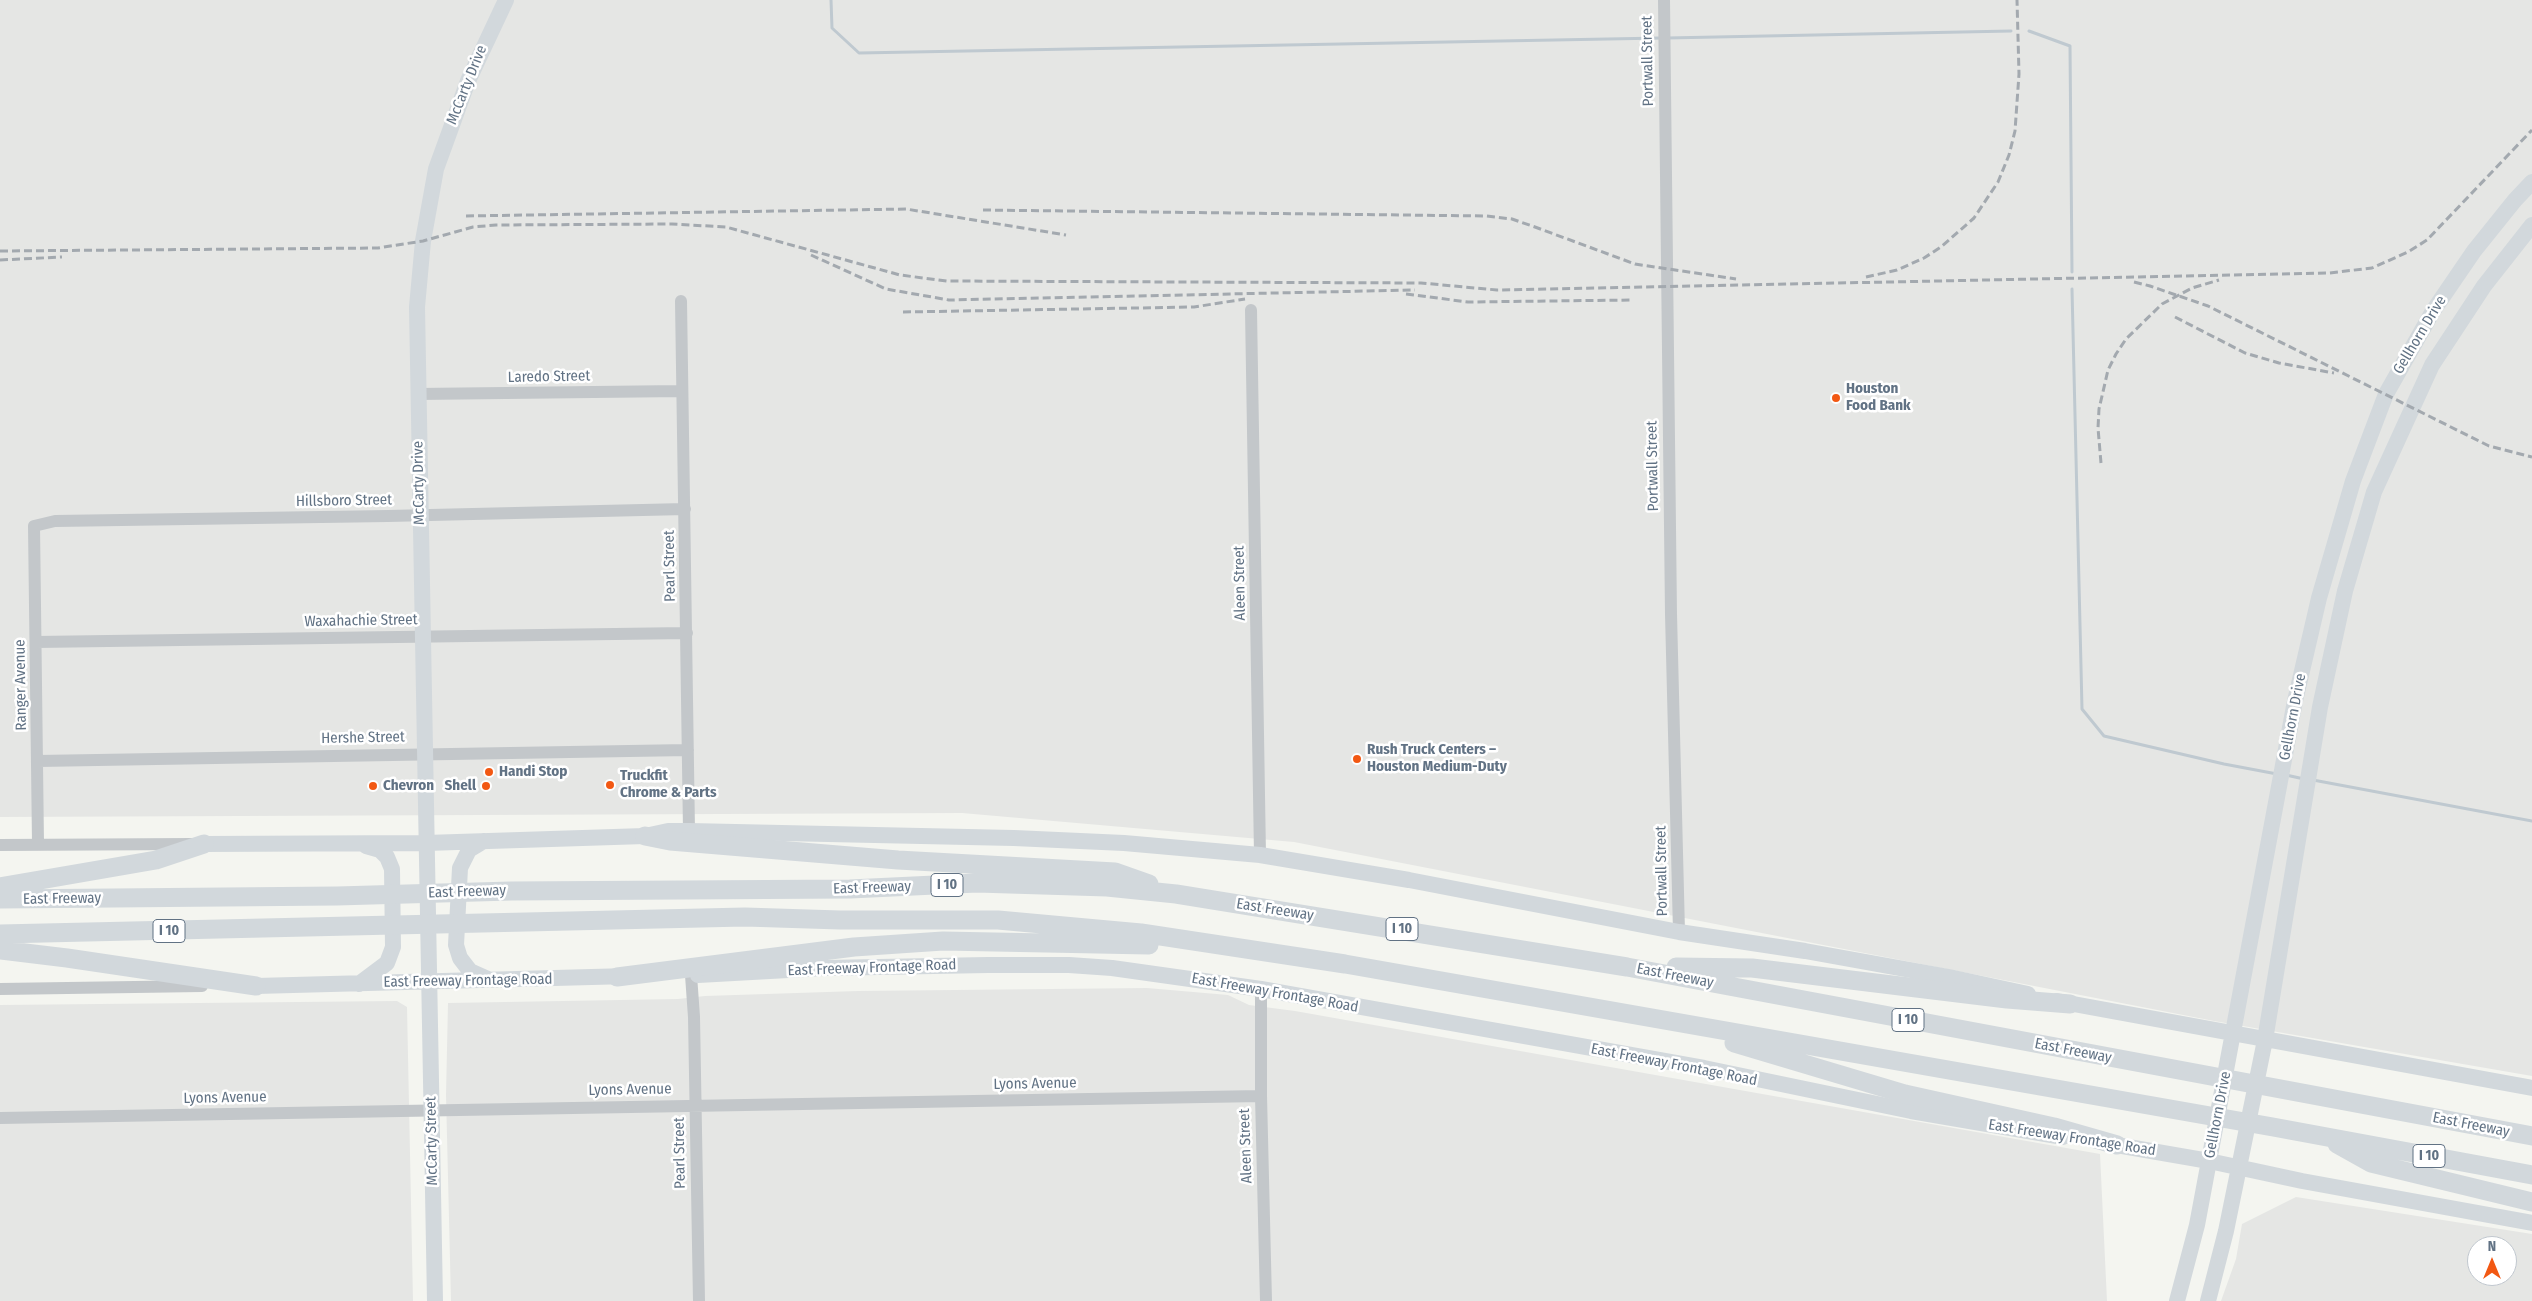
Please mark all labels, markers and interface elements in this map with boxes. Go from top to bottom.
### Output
street label: Portwall Street [1638,16,1658,106]
street label: McCarty Drive [443,43,491,127]
street label: Gellhorn Drive [2390,293,2450,377]
street label: Laredo Street [508,367,590,387]
place label: Houston Food Bank [1846,380,1911,415]
marker: Houston Food Bank [1830,392,1842,404]
street label: Portwall Street [1643,421,1663,511]
street label: McCarty Drive [409,441,429,525]
street label: Hillsboro Street [296,491,392,511]
street label: Pearl Street [660,530,680,602]
street label: Aleen Street [1230,545,1250,621]
street label: Waxahachie Street [304,611,418,631]
street label: Ranger Avenue [11,639,31,731]
street label: Gellhorn Drive [2276,672,2310,762]
street label: Hershe Street [321,728,405,748]
place label: Rush Truck Centers – Houston Medium-Duty [1367,741,1507,776]
marker: Rush Truck Centers – Houston Medium-Duty [1351,753,1363,765]
place label: Handi Stop [499,763,567,781]
marker: Handi Stop [483,766,495,778]
place label: Truckfit Chrome & Parts [620,767,717,802]
place label: Chevron [383,777,434,795]
place label: Shell [445,777,476,795]
marker: Truckfit Chrome & Parts [604,779,616,791]
marker: Chevron [367,780,379,792]
marker: Shell [480,780,492,792]
street label: Portwall Street [1652,826,1672,916]
road number: I 10 [931,874,963,896]
street label: East Freeway [833,878,911,898]
street label: East Freeway [428,882,506,902]
street label: East Freeway [23,889,101,909]
street label: East Freeway [1235,895,1315,925]
road number: I 10 [1386,918,1418,941]
road number: I 10 [153,919,185,942]
street label: East Freeway Frontage Road [787,956,957,980]
street label: East Freeway [1635,960,1715,992]
street label: East Freeway Frontage Road [1190,969,1360,1017]
street label: East Freeway Frontage Road [383,971,553,991]
road number: I 10 [1892,1008,1924,1032]
street label: East Freeway [2033,1035,2113,1067]
street label: East Freeway Frontage Road [1589,1040,1759,1090]
street label: Gellhorn Drive [2201,1070,2235,1160]
street label: Lyons Avenue [993,1074,1077,1094]
street label: Lyons Avenue [588,1080,672,1100]
street label: Lyons Avenue [183,1088,267,1108]
street label: McCarty Street [422,1096,442,1186]
street label: Aleen Street [1236,1108,1256,1184]
street label: East Freeway [2431,1109,2511,1141]
street label: East Freeway Frontage Road [1987,1116,2157,1160]
street label: Pearl Street [670,1117,690,1189]
road number: I 10 [2413,1144,2445,1168]
north arrow [2467,1236,2517,1286]
text: N [2488,1238,2496,1255]

